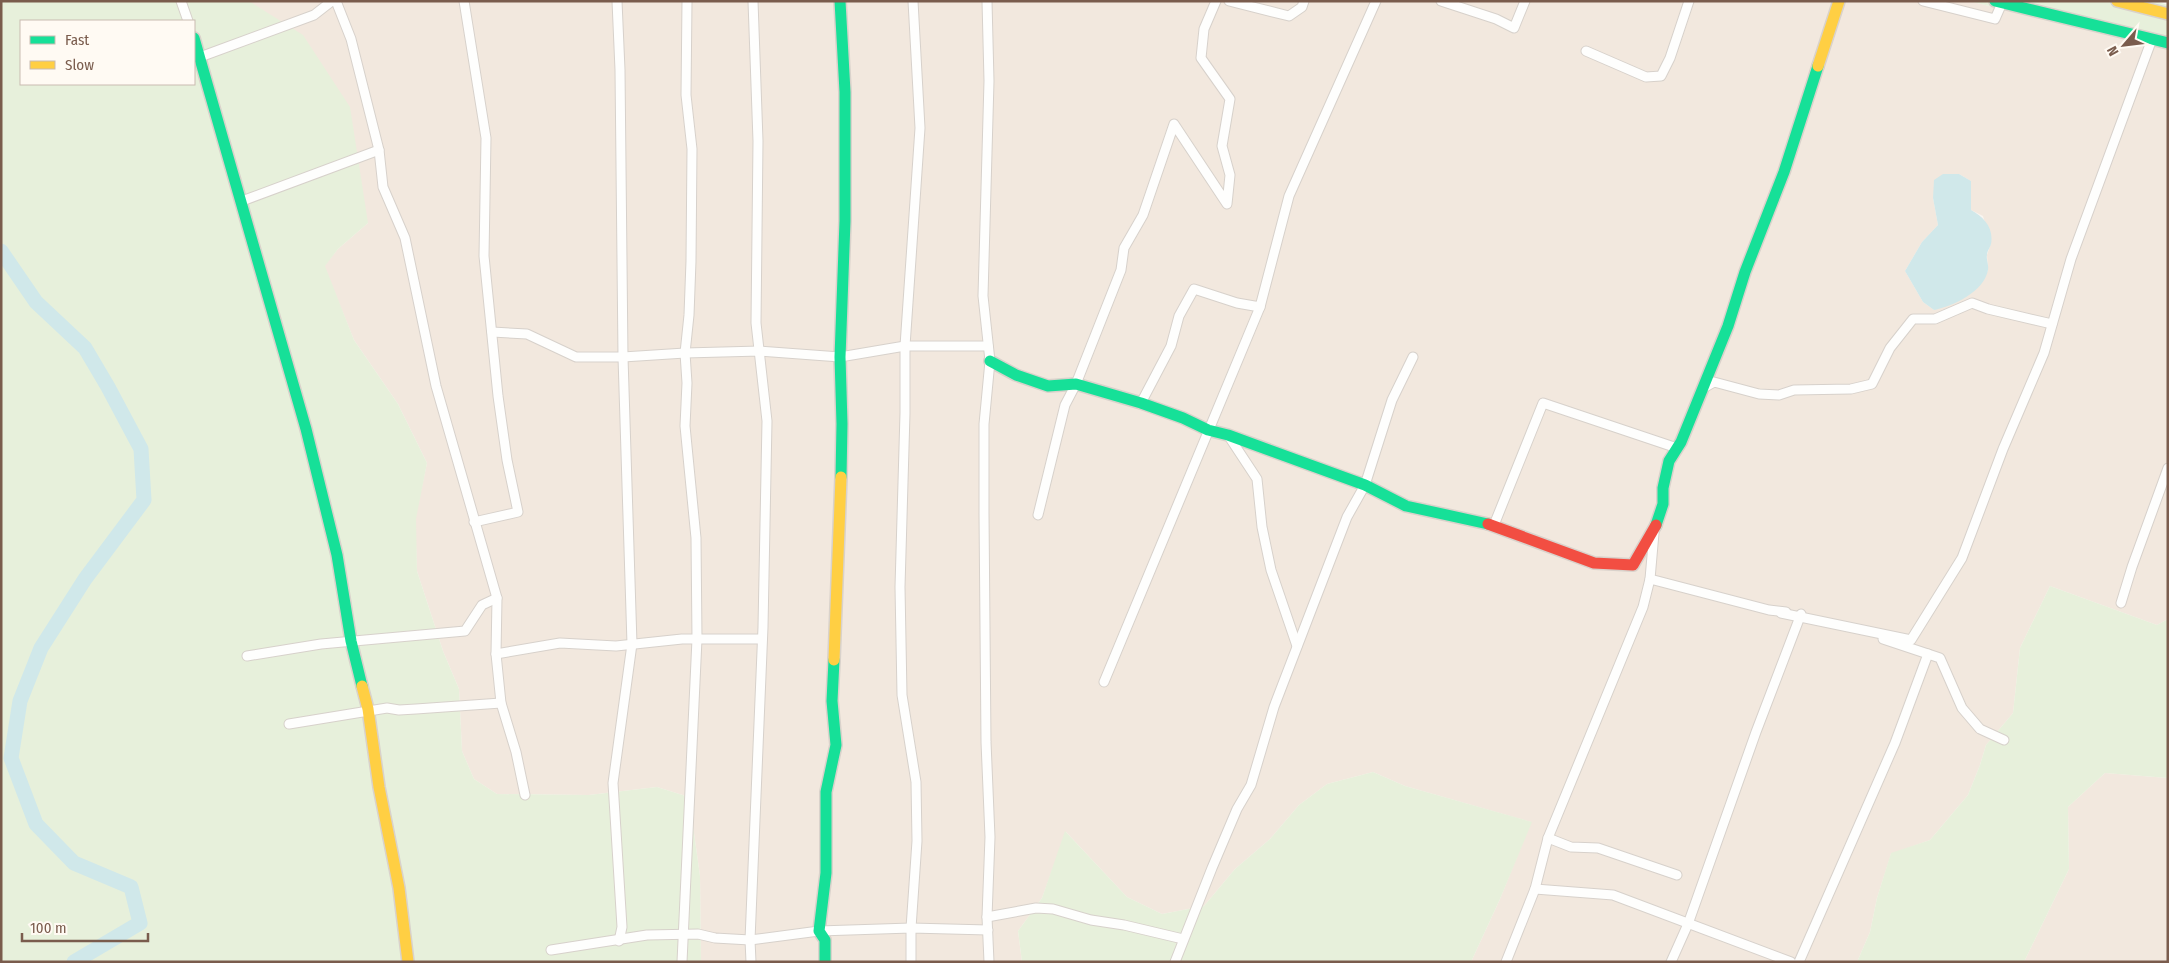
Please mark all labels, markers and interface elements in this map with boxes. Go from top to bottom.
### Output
legend [20,20,195,85]
north arrow [2099,20,2149,70]
text: Fast [65,31,89,49]
text: N [2103,43,2122,59]
text: Slow [65,56,94,74]
scale bar [22,910,149,942]
text: 100 m [30,919,67,937]

